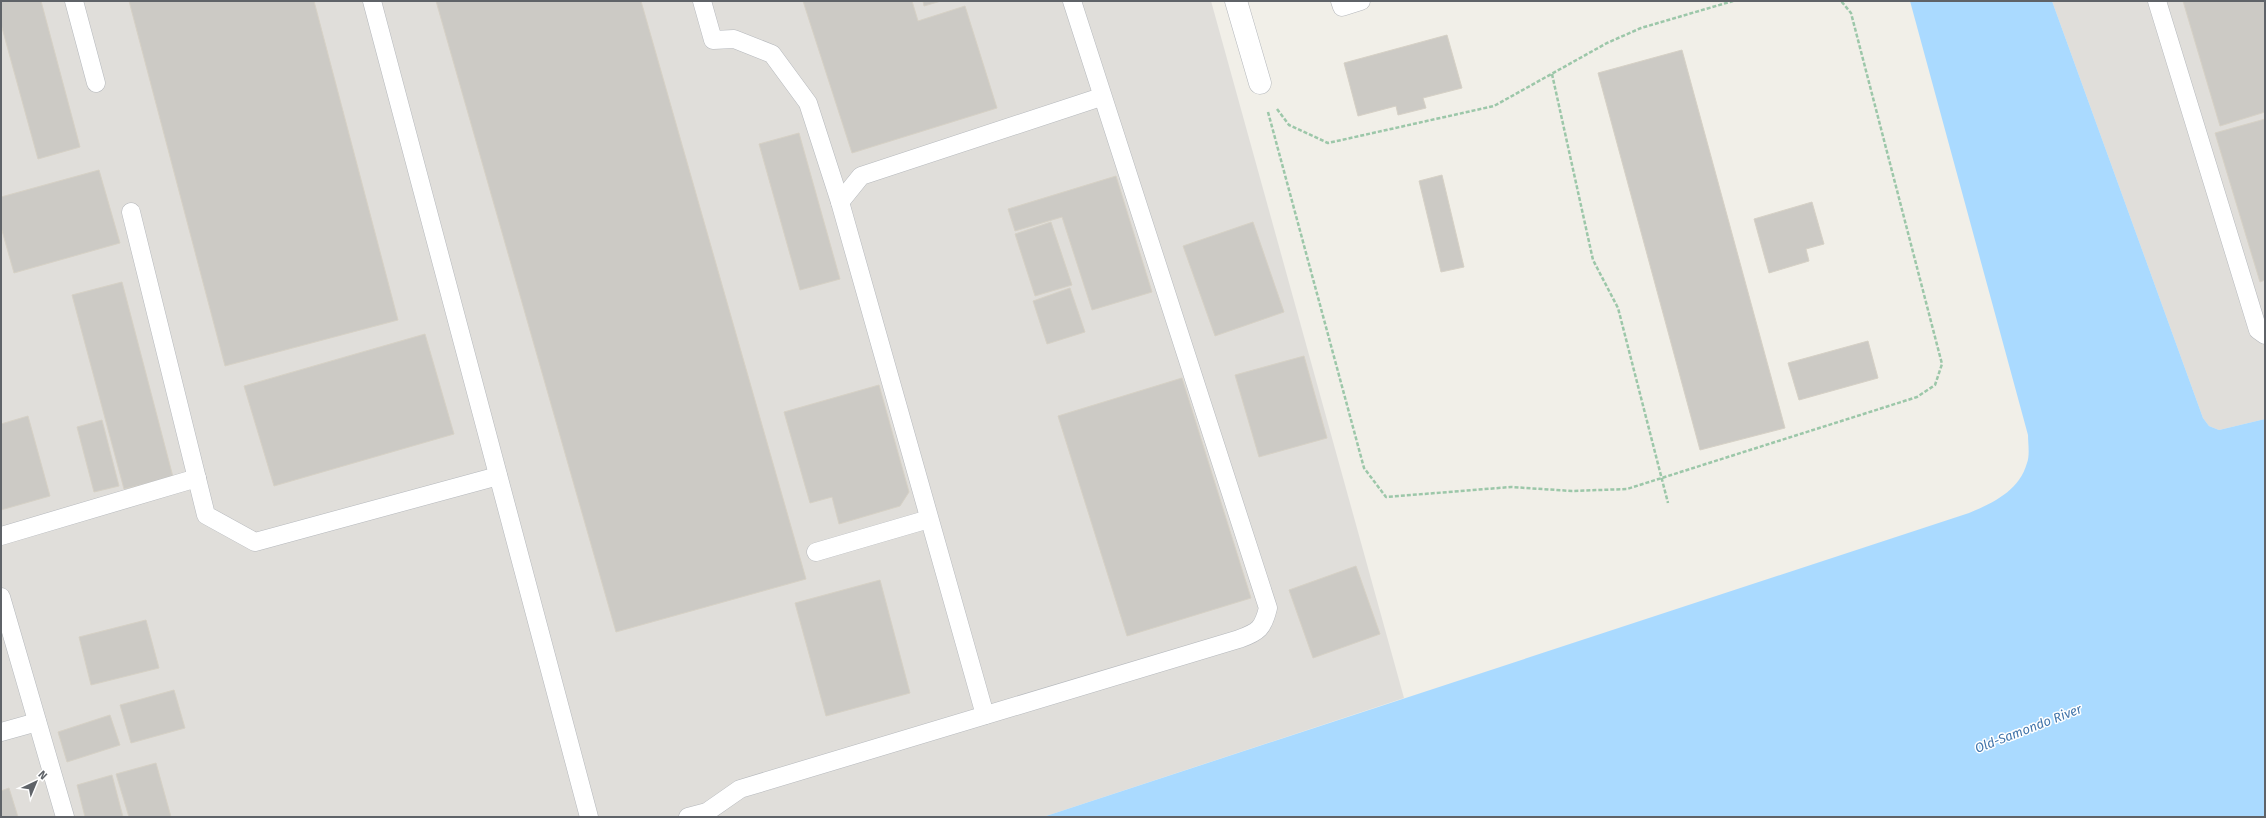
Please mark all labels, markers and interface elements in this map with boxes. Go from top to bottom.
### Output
water label: Old-Samondo River [1973,701,2085,756]
north arrow [16,762,56,802]
text: N [35,768,50,782]

